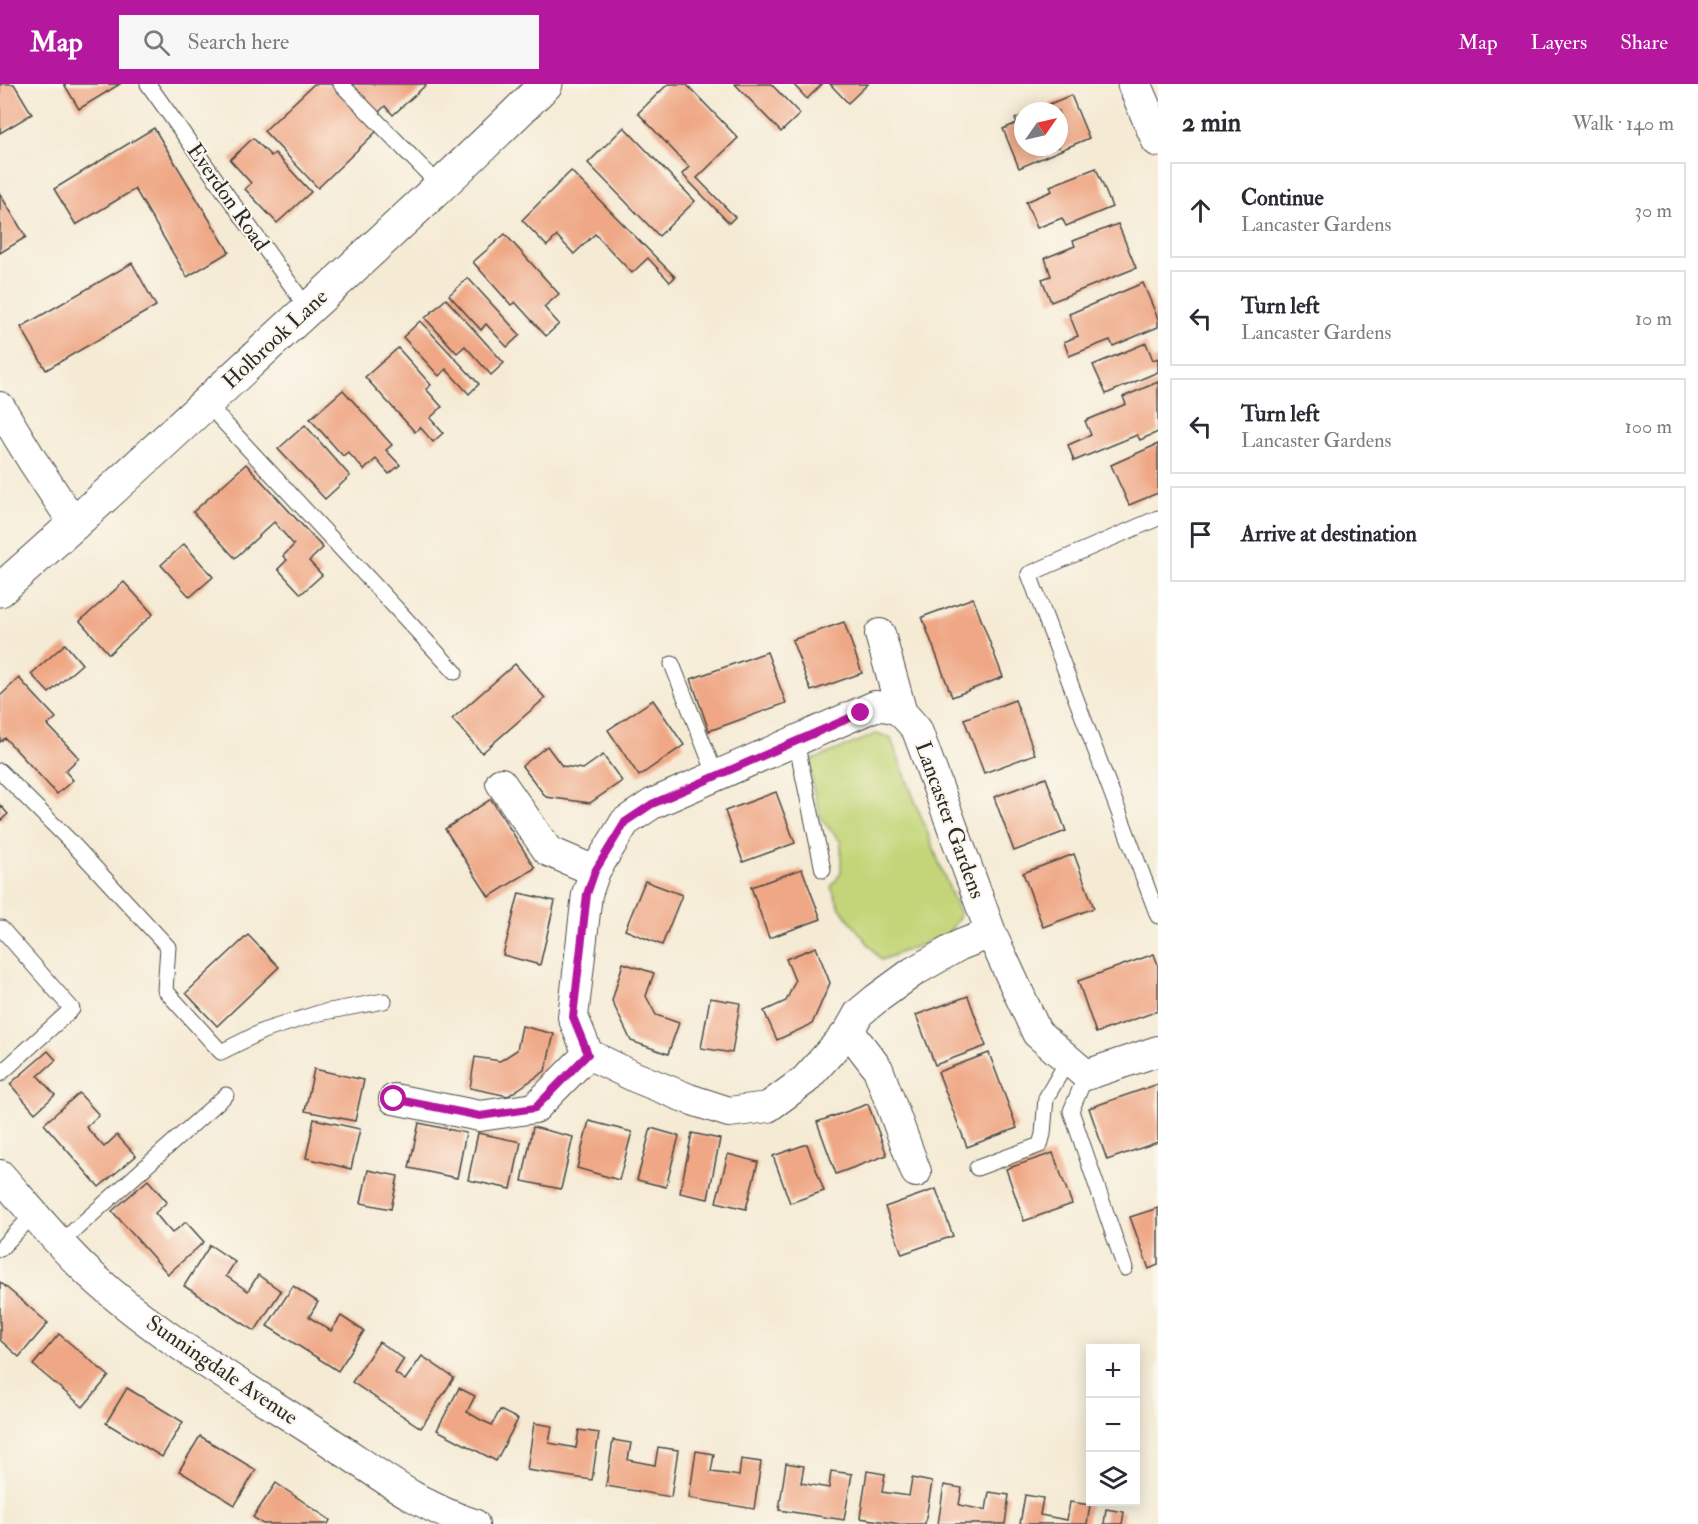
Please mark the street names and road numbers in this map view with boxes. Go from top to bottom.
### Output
street label: Everdon Road [181,138,276,256]
street label: Holbrook Lane [216,283,334,395]
street label: Lancaster Gardens [909,738,991,902]
street label: Sunningdale Avenue [141,1309,303,1431]

